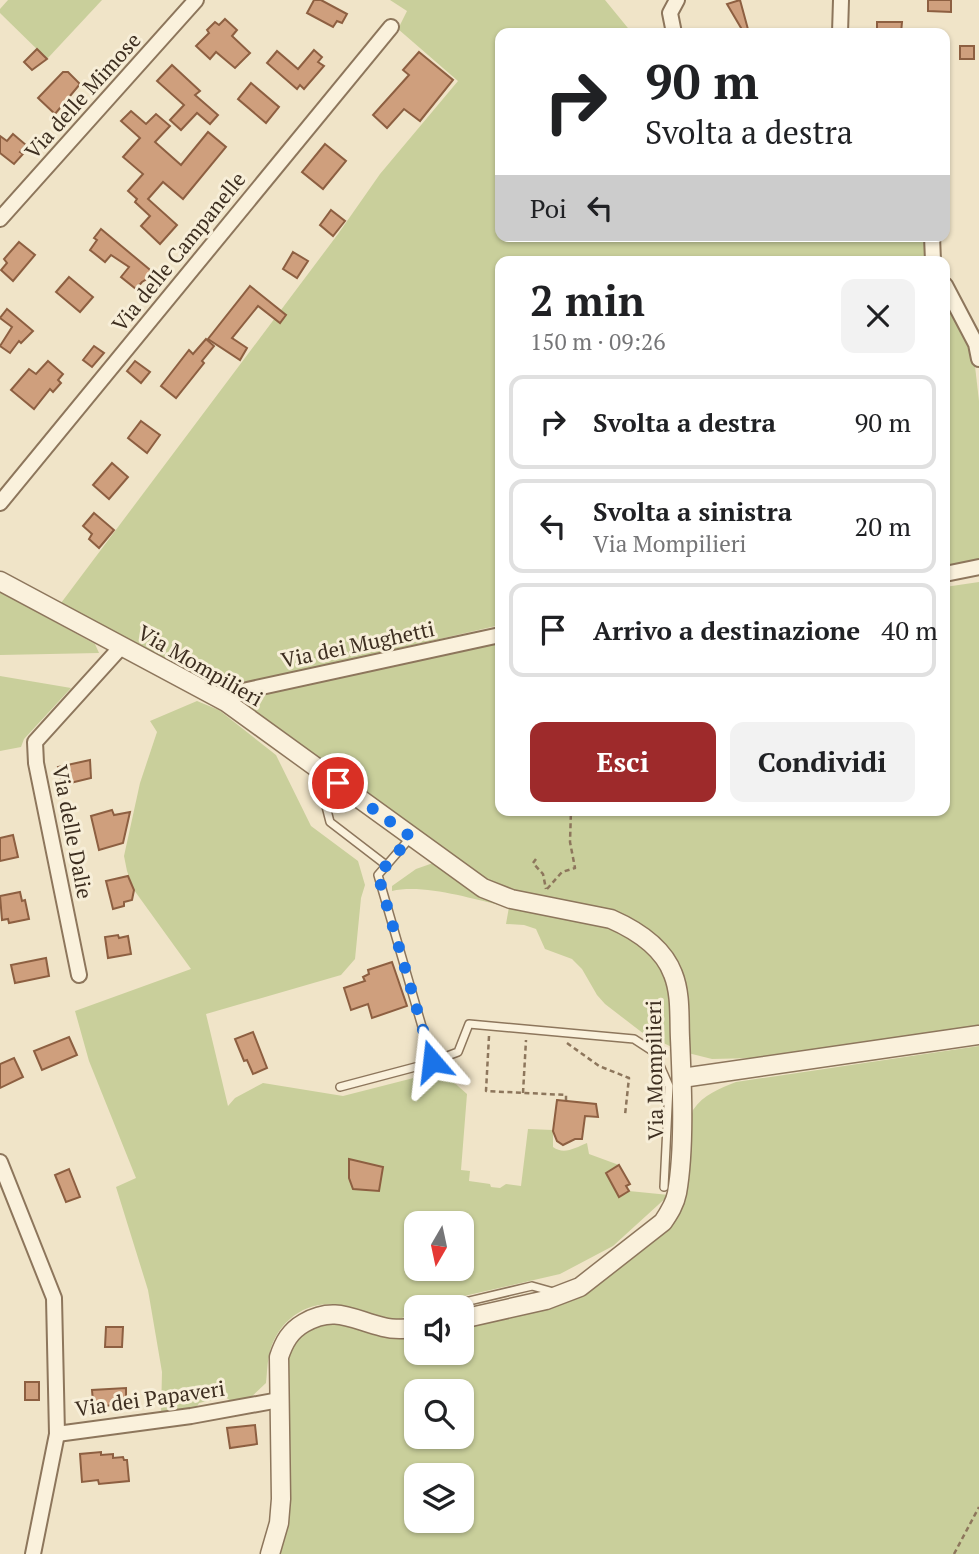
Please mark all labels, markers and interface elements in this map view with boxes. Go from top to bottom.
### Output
street label: Via delle Mimose [18,26,146,164]
text: 90 m [645,48,759,113]
icon: right [530,56,621,147]
text: Svolta a destra [645,111,853,153]
street label: Via delle Campanelle [105,166,251,337]
icon: left [581,189,619,227]
text: Poi [530,191,567,225]
text: 2 min [530,272,645,328]
button: close [841,279,915,353]
text: 150 m · 09:26 [530,326,665,357]
icon: right [534,403,572,441]
text: Svolta a destra [593,405,776,439]
text: 90 m [855,405,911,439]
text: Svolta a sinistra [593,494,792,528]
icon: left [534,507,572,545]
text: 20 m [855,509,911,543]
text: Via Mompilieri [593,528,746,559]
icon: arrive [534,611,572,649]
text: Arrivo a destinazione [593,613,860,647]
text: 40 m [881,613,938,647]
street label: Via dei Mughetti [279,614,437,674]
street label: Via Mompilieri [133,618,268,712]
button: Esci [530,722,716,802]
button: Condividi [730,722,915,802]
pin [308,753,368,813]
street label: Via delle Dalie [46,763,100,901]
icon: arrive [319,764,357,802]
street label: Via Mompilieri [639,1000,669,1140]
position arrow [395,1024,469,1098]
north arrow [404,1211,474,1281]
map controls [404,1211,474,1533]
button: sound [404,1295,474,1365]
street label: Via dei Papaveri [73,1374,226,1422]
button: search [404,1379,474,1449]
button: layers [404,1463,474,1533]

